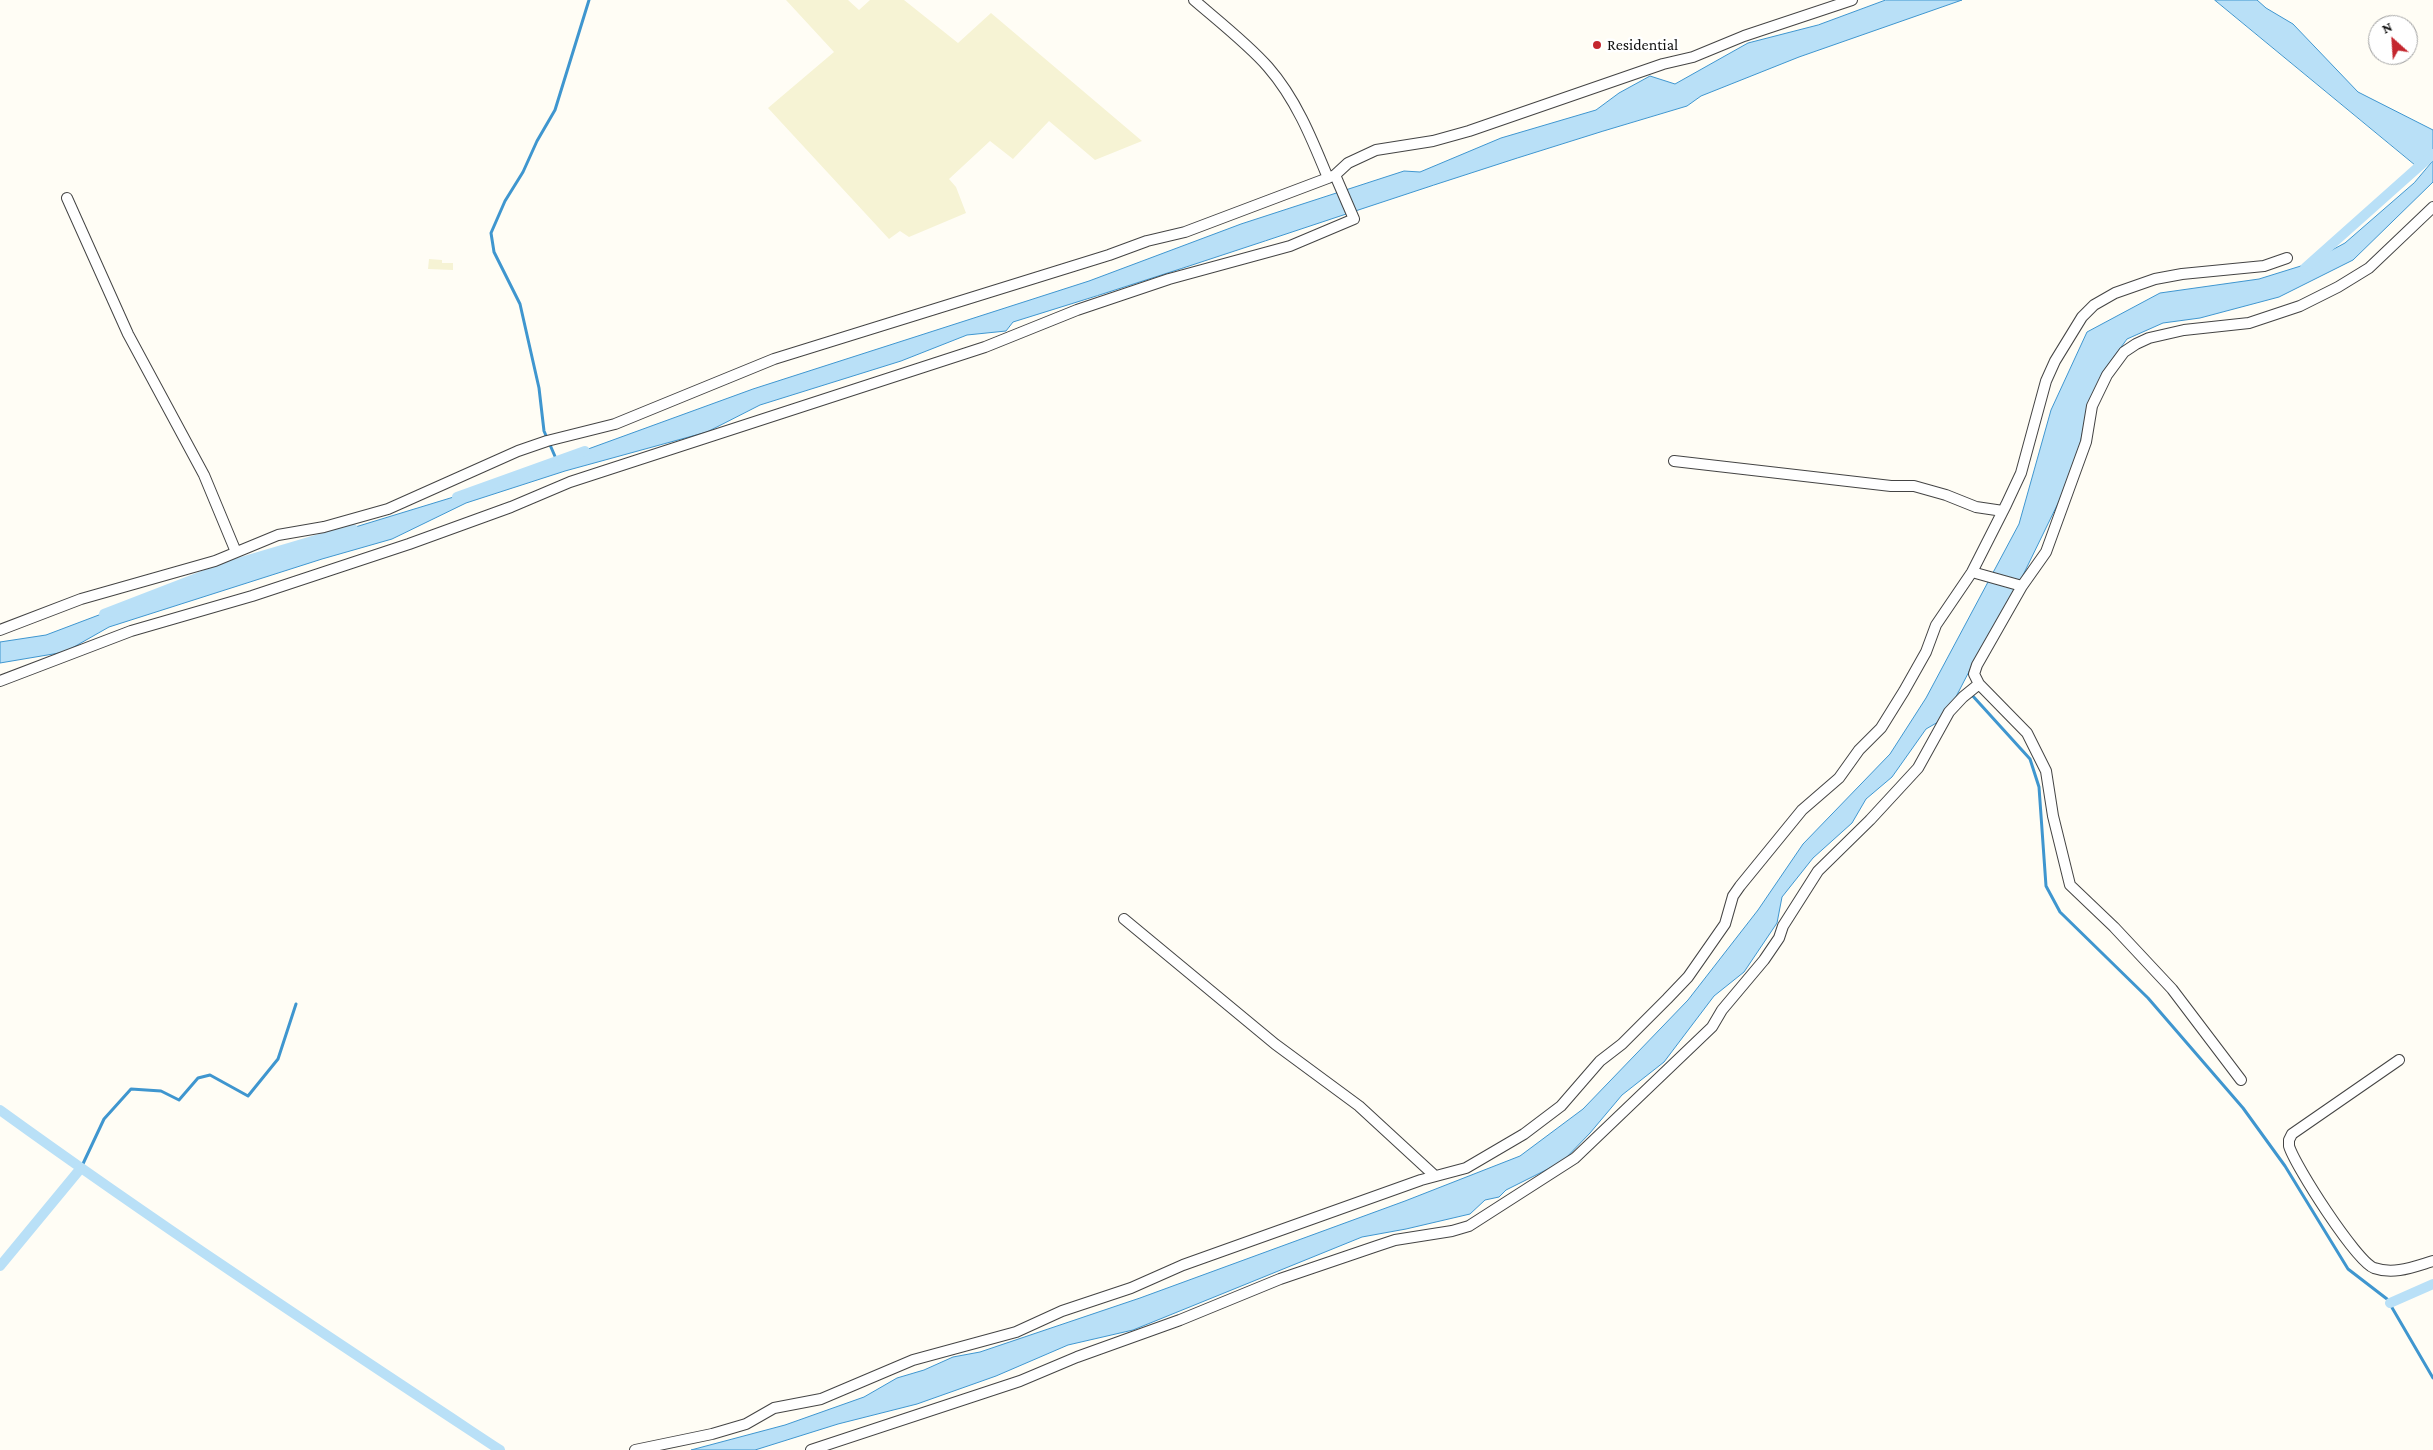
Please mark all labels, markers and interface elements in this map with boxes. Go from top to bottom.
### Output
north arrow [2368,15,2418,65]
text: N [2379,18,2395,37]
place label: Residential [1607,35,1678,55]
marker: Residential [1591,39,1603,51]

